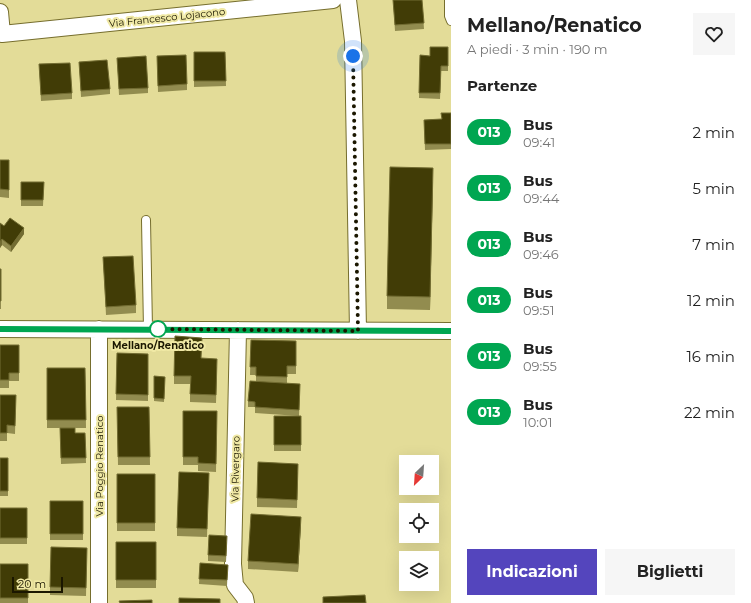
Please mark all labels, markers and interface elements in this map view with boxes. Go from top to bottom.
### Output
street label: Via Francesco Lojacono [108,5,226,30]
button: heart [693,13,735,55]
text: Mellano/Renatico [467,14,642,37]
text: A piedi · 3 min · 190 m [467,41,608,57]
your location [343,46,363,66]
text: Partenze [467,76,537,95]
text: Bus [523,115,553,134]
text: 013 [477,123,501,141]
text: 2 min [692,123,735,142]
text: 09:41 [523,134,555,150]
text: Bus [523,171,553,190]
text: 013 [477,179,501,197]
text: 5 min [692,179,735,198]
text: 09:44 [523,190,559,206]
text: Bus [523,227,553,246]
text: 013 [477,235,501,253]
text: 7 min [692,235,735,254]
text: 09:46 [523,246,559,262]
text: Bus [523,283,553,302]
text: 013 [477,291,501,309]
text: 12 min [687,291,735,310]
text: 09:51 [523,302,554,318]
marker: Mellano/Renatico [149,320,167,338]
place label: Mellano/Renatico [112,339,204,352]
text: Bus [523,339,553,358]
text: 013 [477,347,501,365]
text: 16 min [686,347,735,366]
text: 09:55 [523,358,557,374]
text: Bus [523,395,553,414]
text: 013 [477,403,501,421]
text: 22 min [684,403,735,422]
text: 10:01 [523,414,552,430]
street label: Via Poggio Renatico [93,415,106,517]
street label: Via Rivergaro [228,436,243,502]
north arrow [399,455,439,495]
map controls [399,455,439,591]
button: locate [399,503,439,543]
button: Indicazioni [467,549,597,595]
button: Biglietti [605,549,735,595]
button: layers [399,551,439,591]
scale bar [12,575,63,594]
text: 20 m [18,577,46,591]

